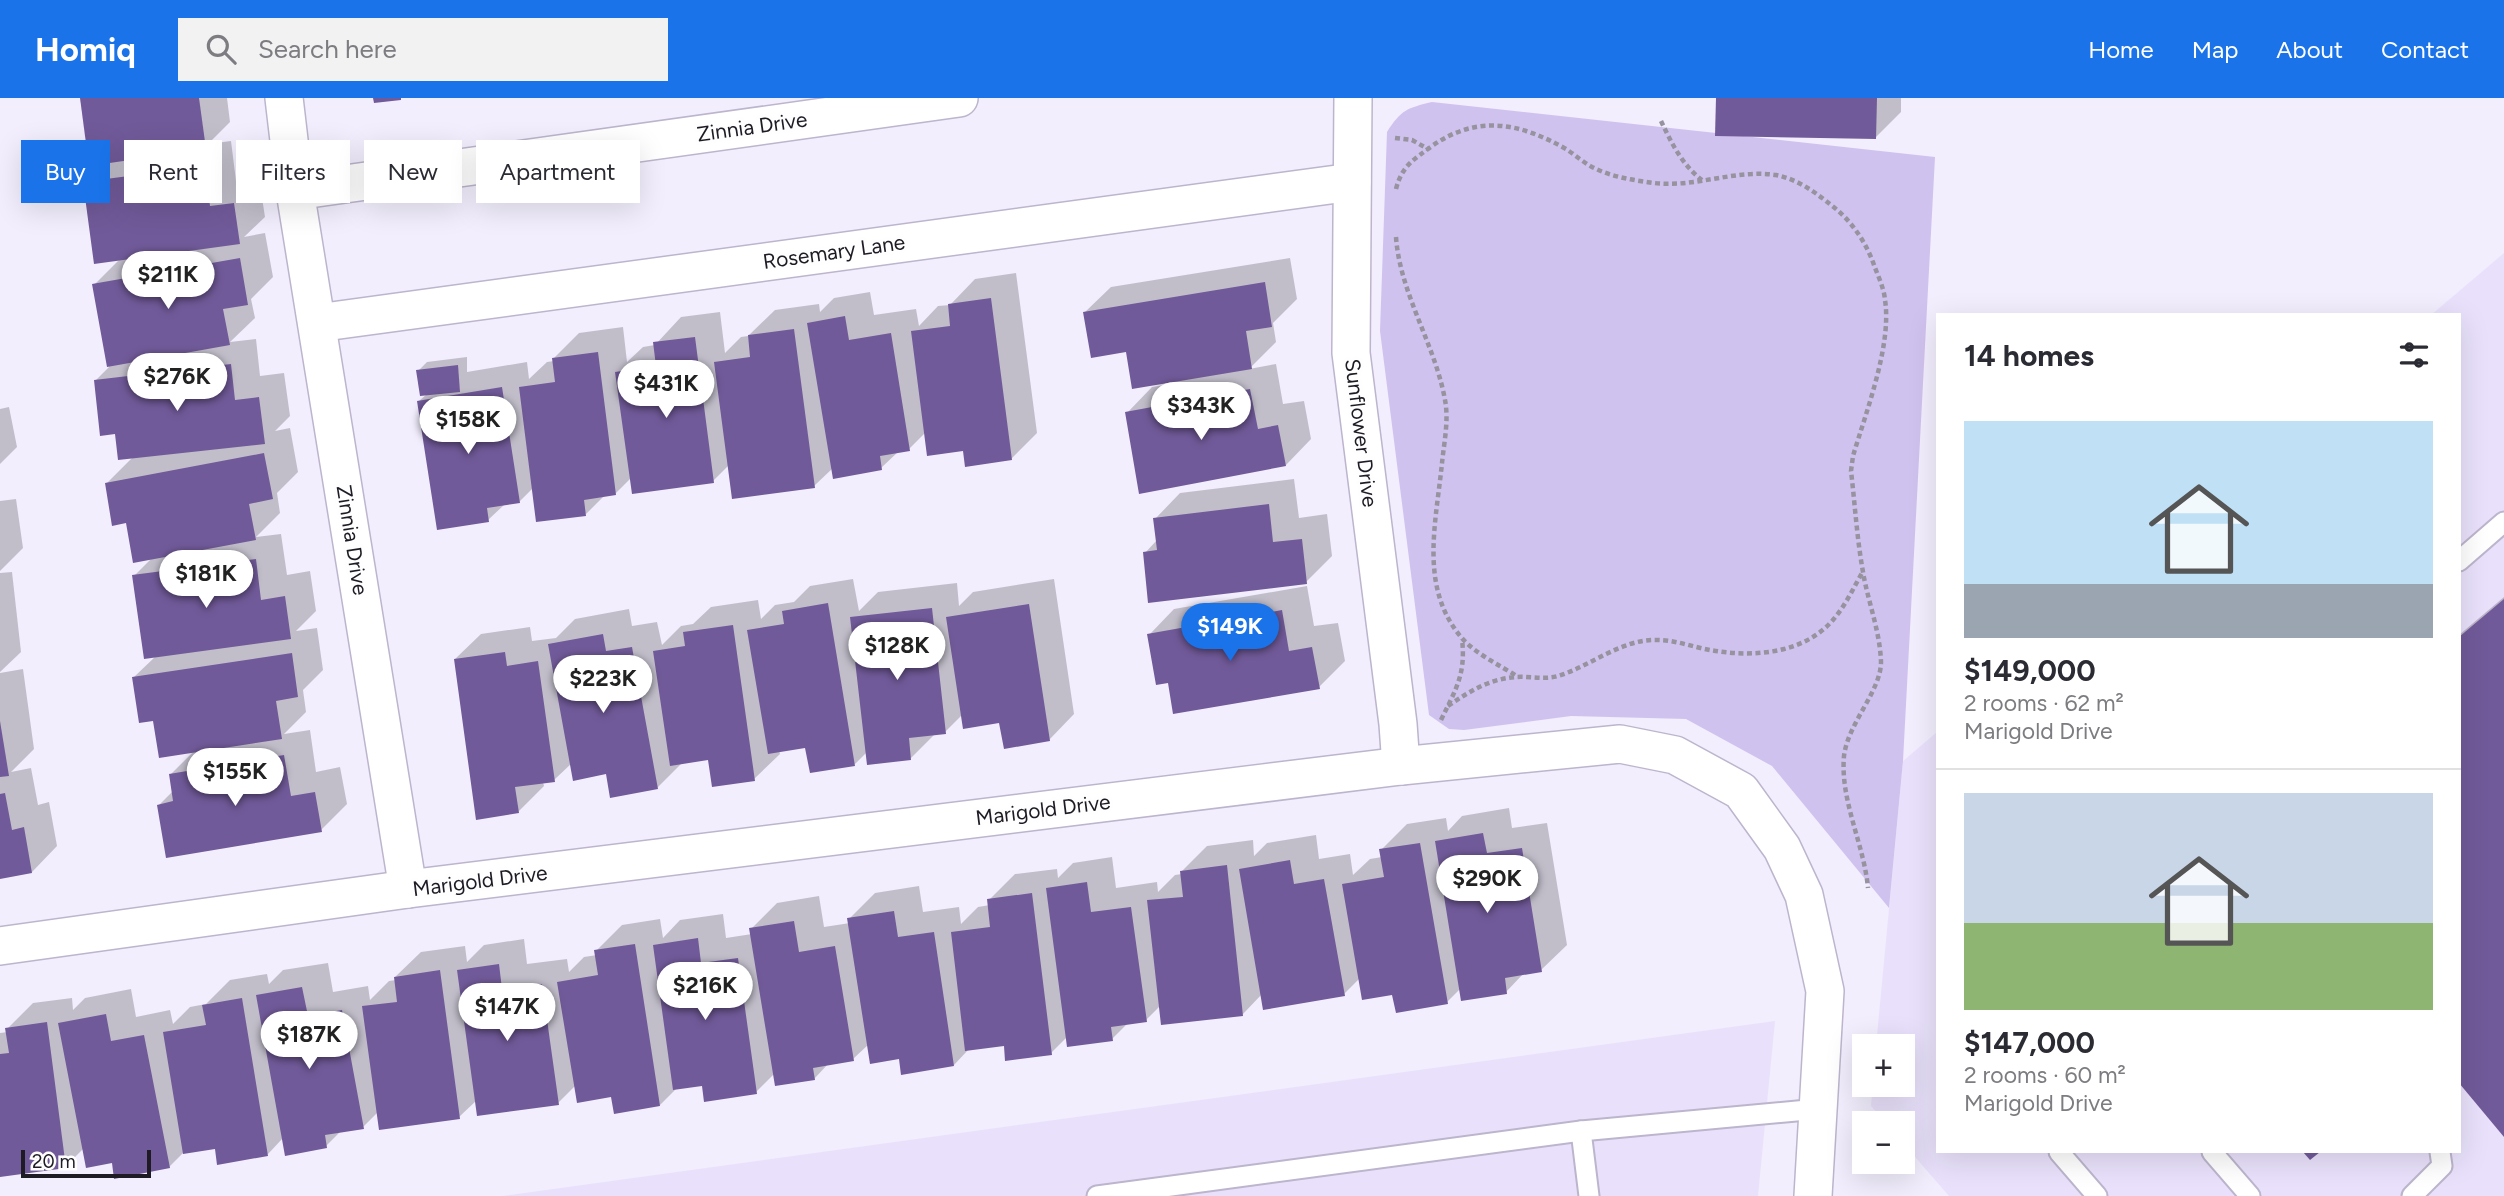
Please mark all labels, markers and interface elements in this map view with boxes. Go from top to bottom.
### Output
search box [178,18,668,81]
text: Homiq [35,30,136,69]
icon: search [202,30,240,68]
text: Search here [258,33,397,65]
text: Home [2088,35,2154,64]
text: Map [2192,35,2238,64]
text: About [2276,35,2343,64]
text: Contact [2381,35,2469,64]
street label: Zinnia Drive [695,106,809,147]
chip: Buy [21,140,110,203]
chip: Rent [124,140,222,203]
chip: Filters [236,140,350,203]
chip: New [364,140,462,203]
chip: Apartment [476,140,640,203]
street label: Rosemary Lane [761,229,907,274]
pin: $211K [119,252,217,311]
text: $211K [138,260,198,288]
icon: filters [2395,336,2433,374]
text: 14 homes [1964,337,2094,374]
pin: $276K [128,354,226,413]
street label: Sunflower Drive [1340,357,1383,508]
pin: $431K [617,360,715,420]
text: $276K [143,362,211,390]
text: $431K [633,369,699,397]
pin: $343K [1152,382,1250,442]
text: $343K [1167,391,1235,419]
pin: $158K [419,396,517,456]
text: $158K [435,405,501,433]
icon: home [2136,466,2262,592]
street label: Zinnia Drive [331,483,374,597]
pin: $181K [157,550,255,610]
text: $181K [175,559,237,587]
pin: $149K [1181,603,1279,663]
text: $149K [1197,612,1263,640]
pin: $128K [848,622,946,682]
text: $128K [864,631,930,659]
text: $149,000 [1964,652,2096,689]
pin: $223K [554,656,652,715]
text: $223K [569,664,637,692]
text: 2 rooms · 62 m² [1964,689,2124,717]
text: Marigold Drive [1964,717,2113,745]
pin: $155K [186,748,284,808]
text: $155K [203,757,267,785]
street label: Marigold Drive [974,789,1112,830]
icon: home [2136,838,2262,964]
pin: $290K [1438,856,1536,915]
street label: Marigold Drive [411,860,549,901]
text: $290K [1452,864,1522,892]
pin: $216K [656,962,754,1022]
text: $216K [673,971,737,999]
pin: $147K [458,984,556,1043]
text: $147K [474,992,540,1020]
pin: $187K [260,1012,358,1071]
text: $187K [277,1020,341,1048]
text: $147,000 [1964,1024,2095,1061]
map controls [1852,1034,1915,1174]
button: + [1852,1034,1915,1097]
text: 2 rooms · 60 m² [1964,1061,2126,1089]
text: Marigold Drive [1964,1089,2113,1117]
button: − [1852,1111,1915,1174]
scale bar [21,1147,150,1179]
text: 20 m [32,1150,76,1173]

